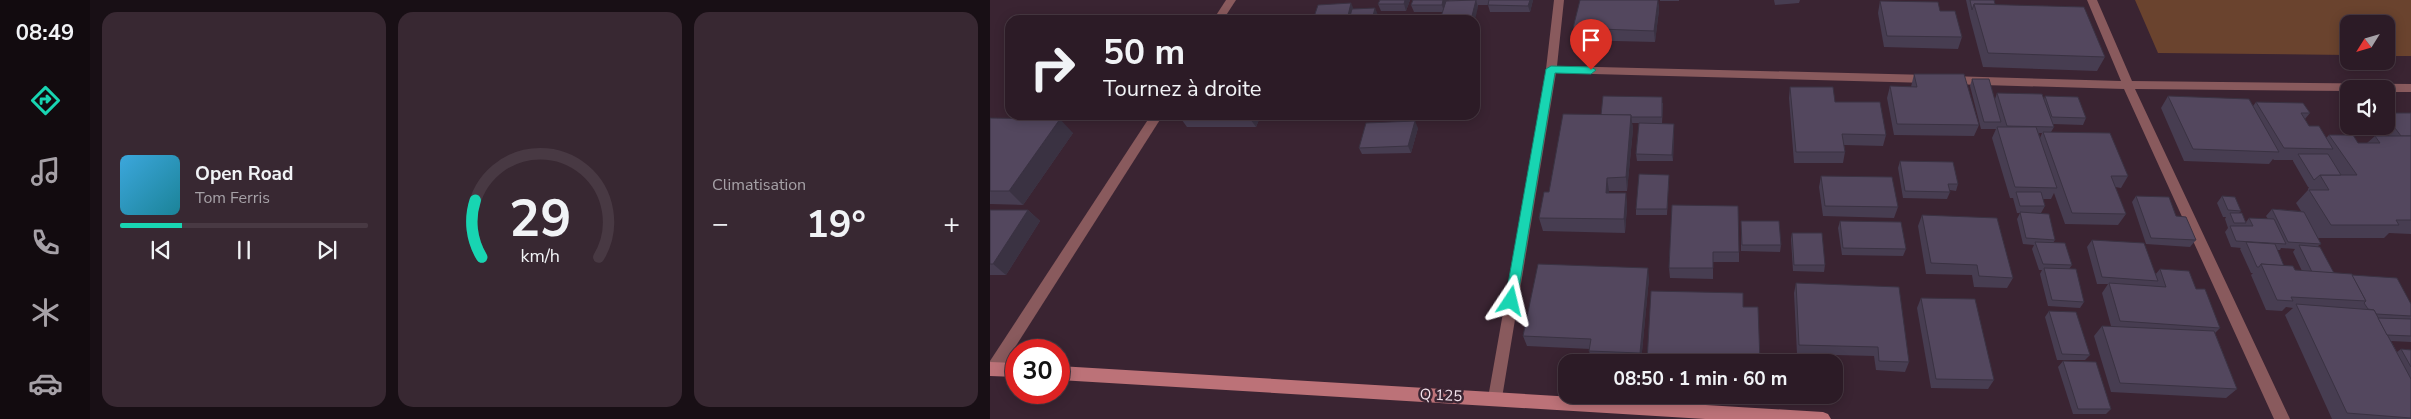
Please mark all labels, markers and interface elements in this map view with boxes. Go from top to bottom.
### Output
north arrow [2340,15,2395,70]
map controls [2340,15,2395,135]
text: 08:49 [16,18,74,48]
pin [1570,19,1612,70]
icon: arrive [1577,26,1605,54]
text: 50 m [1103,29,1185,76]
icon: right [1020,35,1085,100]
text: Tournez à droite [1103,74,1262,104]
button: sound [2340,80,2395,135]
icon: directions [28,83,63,118]
icon: music [28,154,63,189]
text: Open Road [195,161,293,187]
text: Climatisation [712,174,806,196]
text: 29 [509,183,571,254]
text: Tom Ferris [195,187,270,209]
text: 19° [806,199,866,250]
text: − [712,205,729,243]
text: + [943,205,960,243]
icon: phone [28,225,63,260]
icon: previous [147,236,175,264]
icon: pause [230,236,258,264]
icon: next [313,236,341,264]
text: km/h [520,244,560,268]
position arrow [1484,274,1536,326]
icon: climate [28,295,63,330]
speed limit sign: 30 [1005,339,1070,404]
icon: car [28,366,63,401]
text: 08:50 · 1 min · 60 m [1613,366,1788,392]
street label: Q 125 [1419,384,1463,406]

